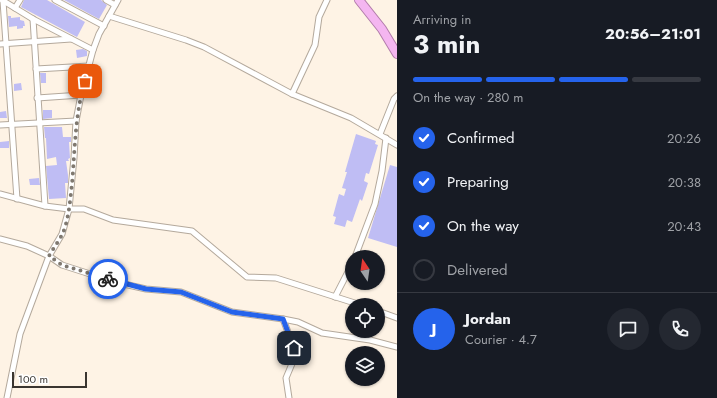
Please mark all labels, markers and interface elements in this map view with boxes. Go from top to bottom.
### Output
text: Arriving in [413,10,471,29]
text: 20:56–21:01 [605,23,701,45]
text: 3 min [413,25,480,63]
pin [68,64,102,98]
icon: bag [74,70,96,92]
text: On the way · 280 m [413,88,523,107]
icon: check [413,127,435,149]
text: Confirmed [447,127,515,149]
text: 20:26 [667,129,701,148]
icon: check [413,171,435,193]
text: Preparing [447,171,509,193]
text: 20:38 [668,173,701,192]
icon: check [413,215,435,237]
text: On the way [447,215,519,237]
text: 20:43 [667,217,701,236]
north arrow [345,250,385,290]
map controls [345,250,385,386]
courier [88,259,128,299]
text: Delivered [447,259,508,281]
icon: bike [97,268,119,290]
button: locate [345,298,385,338]
text: Jordan [465,308,511,330]
button: chat [607,308,649,350]
button: phone [659,308,701,350]
text: J [432,318,436,340]
text: Courier · 4.7 [465,330,537,349]
pin [277,331,311,365]
icon: home [283,337,305,359]
button: layers [345,346,385,386]
scale bar [12,370,87,389]
text: 100 m [18,371,48,387]

